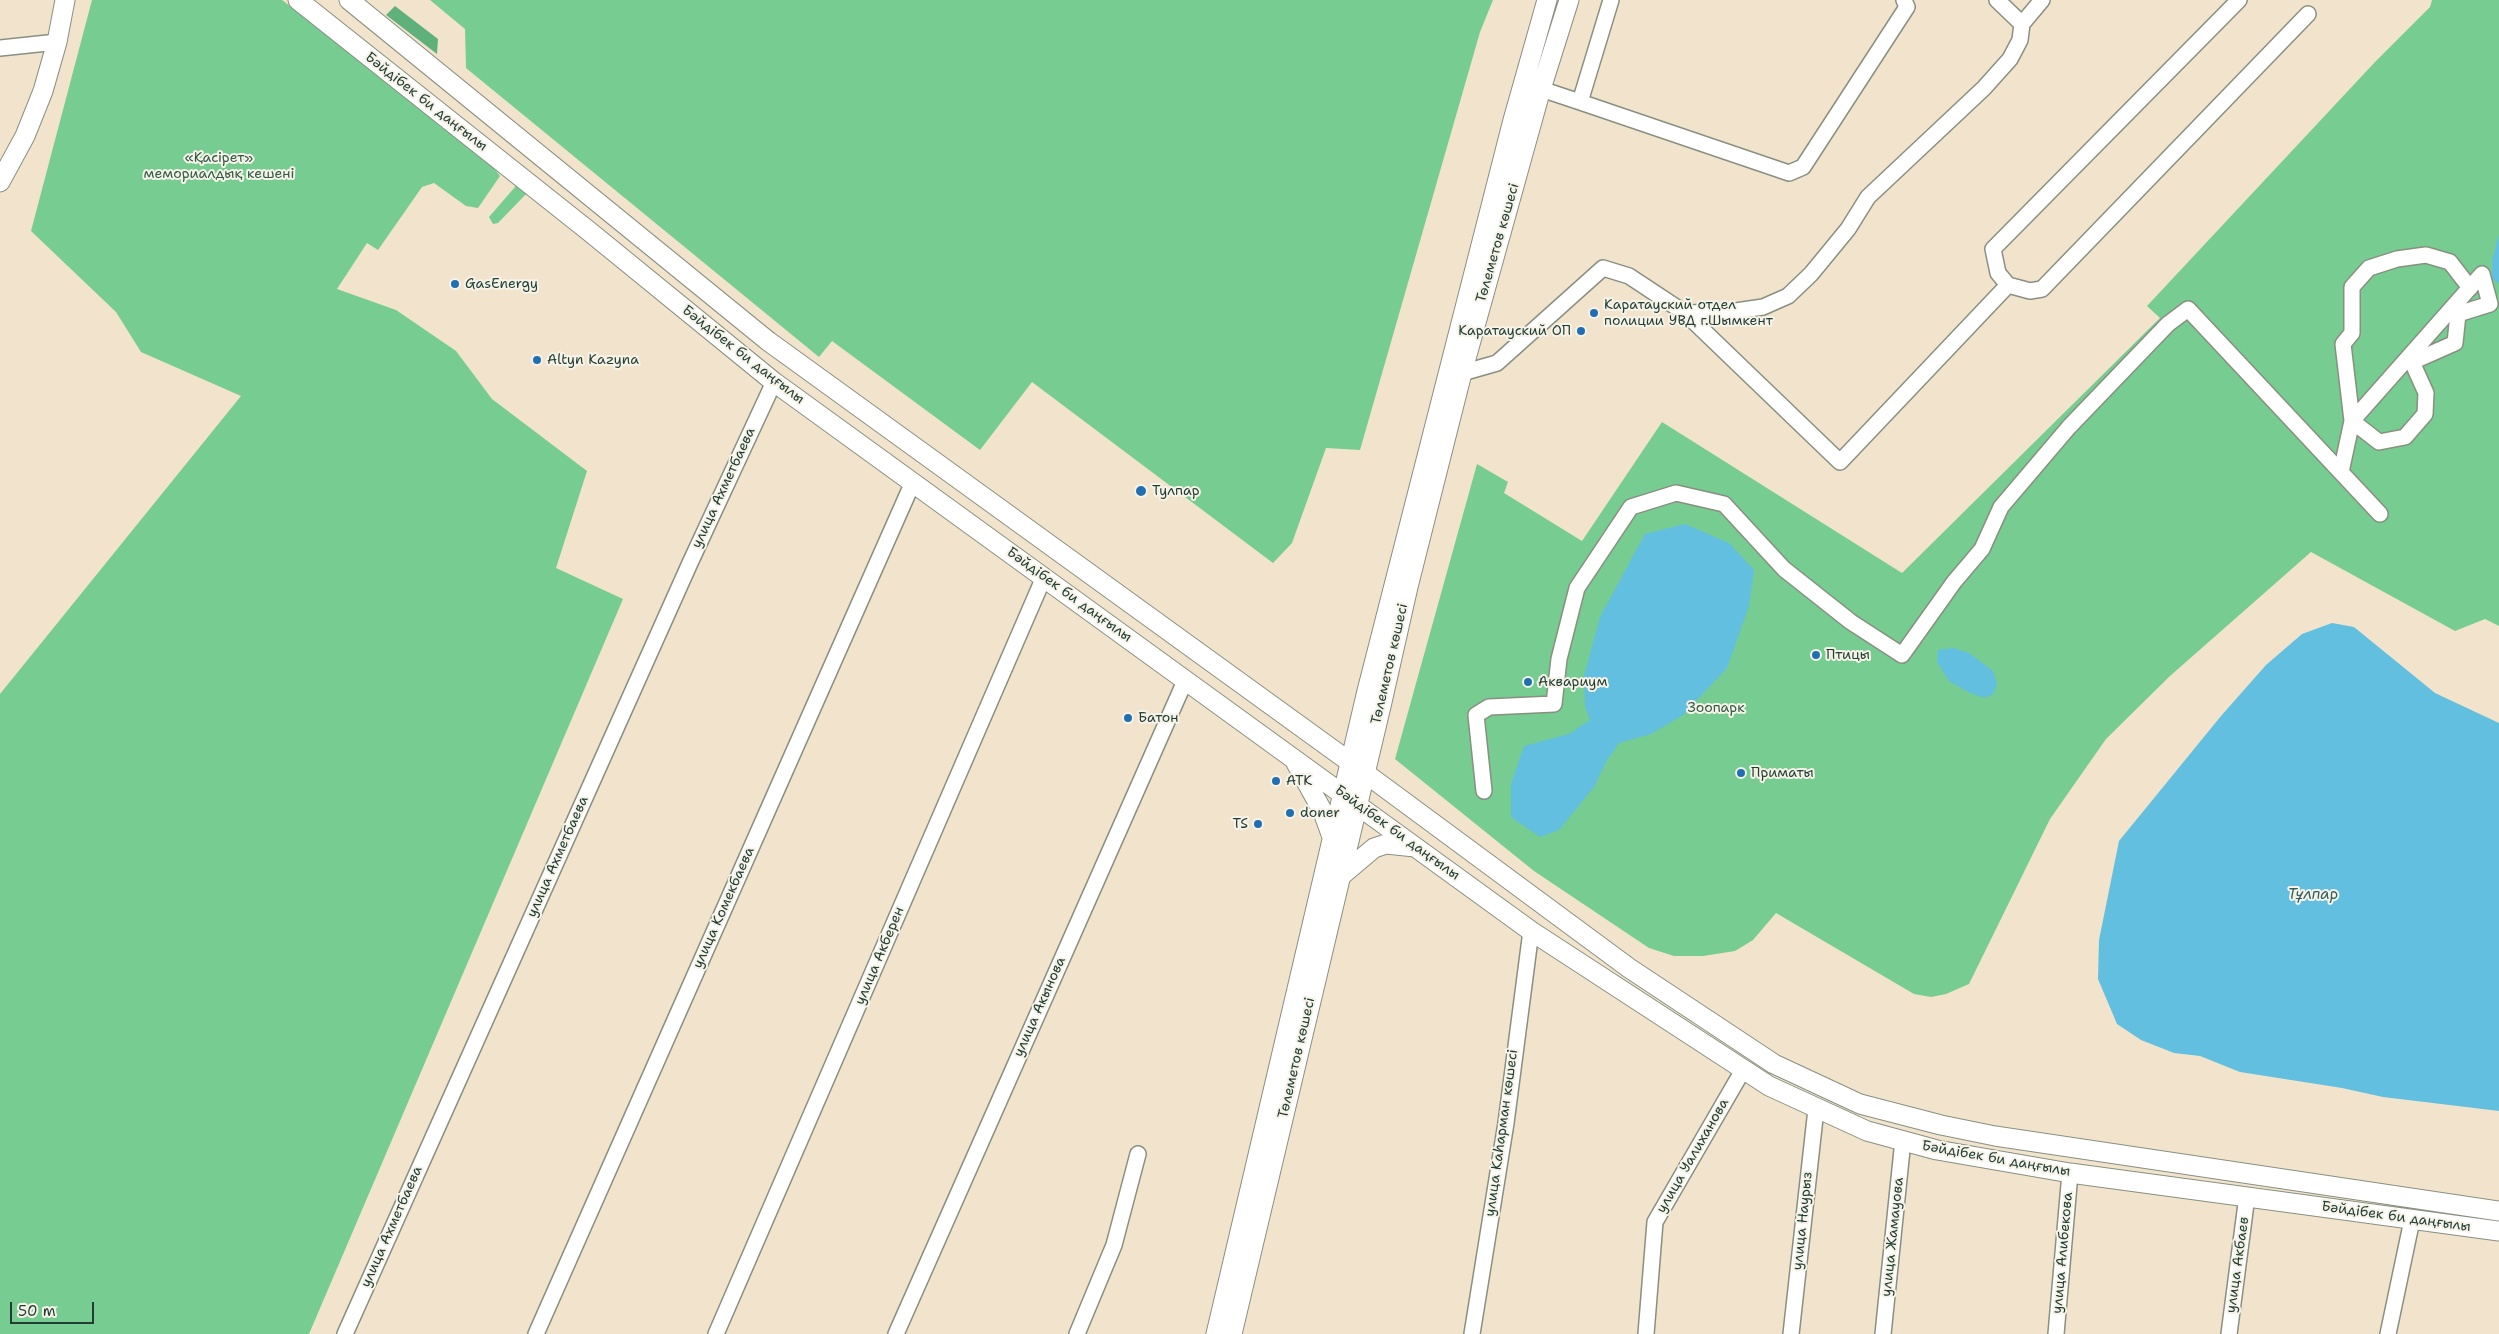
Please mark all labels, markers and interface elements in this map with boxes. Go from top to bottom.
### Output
street label: Бәйдібек би даңғылы [362,49,490,155]
park label: «Қасірет» мемориалдық кешені [144,150,294,182]
street label: Төлеметов көшесі [1473,181,1523,305]
place label: GasEnergy [465,276,538,292]
marker: GasEnergy [449,278,461,290]
place label: Каратауский отдел полиции УВД г.Шымкент [1604,297,1773,330]
street label: Бәйдібек би даңғылы [679,302,807,408]
marker: Каратауский отдел полиции УВД г.Шымкент [1588,307,1600,319]
place label: Каратауский ОП [1458,323,1571,339]
marker: Каратауский ОП [1575,325,1587,337]
place label: Altyn Kazyna [547,352,639,368]
marker: Altyn Kazyna [531,354,543,366]
street label: улица Ахметбаева [689,425,759,551]
place label: Тулпар [1152,483,1200,499]
marker: Тулпар [1134,484,1148,498]
street label: Бәйдібек би даңғылы [1003,544,1135,646]
street label: Төлеметов көшесі [1368,602,1412,726]
place label: Птицы [1826,647,1870,663]
marker: Птицы [1810,649,1822,661]
place label: Аквариум [1538,674,1607,690]
marker: Аквариум [1522,676,1534,688]
park label: Зоопарк [1687,700,1745,716]
place label: Батон [1138,710,1179,726]
marker: Батон [1122,712,1134,724]
place label: Приматы [1751,765,1814,781]
marker: Приматы [1735,767,1747,779]
place label: АТК [1286,773,1312,789]
marker: АТК [1270,775,1282,787]
street label: Бәйдібек би даңғылы [1331,782,1463,884]
street label: улица Ахметбаева [524,794,592,920]
place label: doner [1300,805,1340,821]
marker: doner [1284,807,1296,819]
place label: TS [1233,816,1248,832]
marker: TS [1252,818,1264,830]
street label: улица Комекбаева [690,845,758,971]
water label: Тұлпар [2288,886,2338,904]
street label: улица Акберен [852,904,908,1008]
street label: улица Акынова [1010,954,1070,1060]
street label: Төлеметов көшесі [1275,996,1319,1120]
street label: улица Каһарман көшесі [1482,1048,1522,1218]
street label: улица Уалиханова [1653,1096,1733,1216]
street label: Бәйдібек би даңғылы [1920,1138,2072,1180]
street label: улица Ахметбаева [358,1164,426,1290]
street label: улица Наурыз [1789,1171,1817,1271]
street label: улица Жамауова [1878,1177,1908,1297]
street label: улица Алибекова [2049,1192,2077,1314]
street label: Бәйдібек би даңғылы [2320,1198,2472,1236]
street label: улица Акбаев [2223,1216,2253,1314]
scale bar [12,1292,96,1324]
text: 50 m [18,1301,56,1321]

